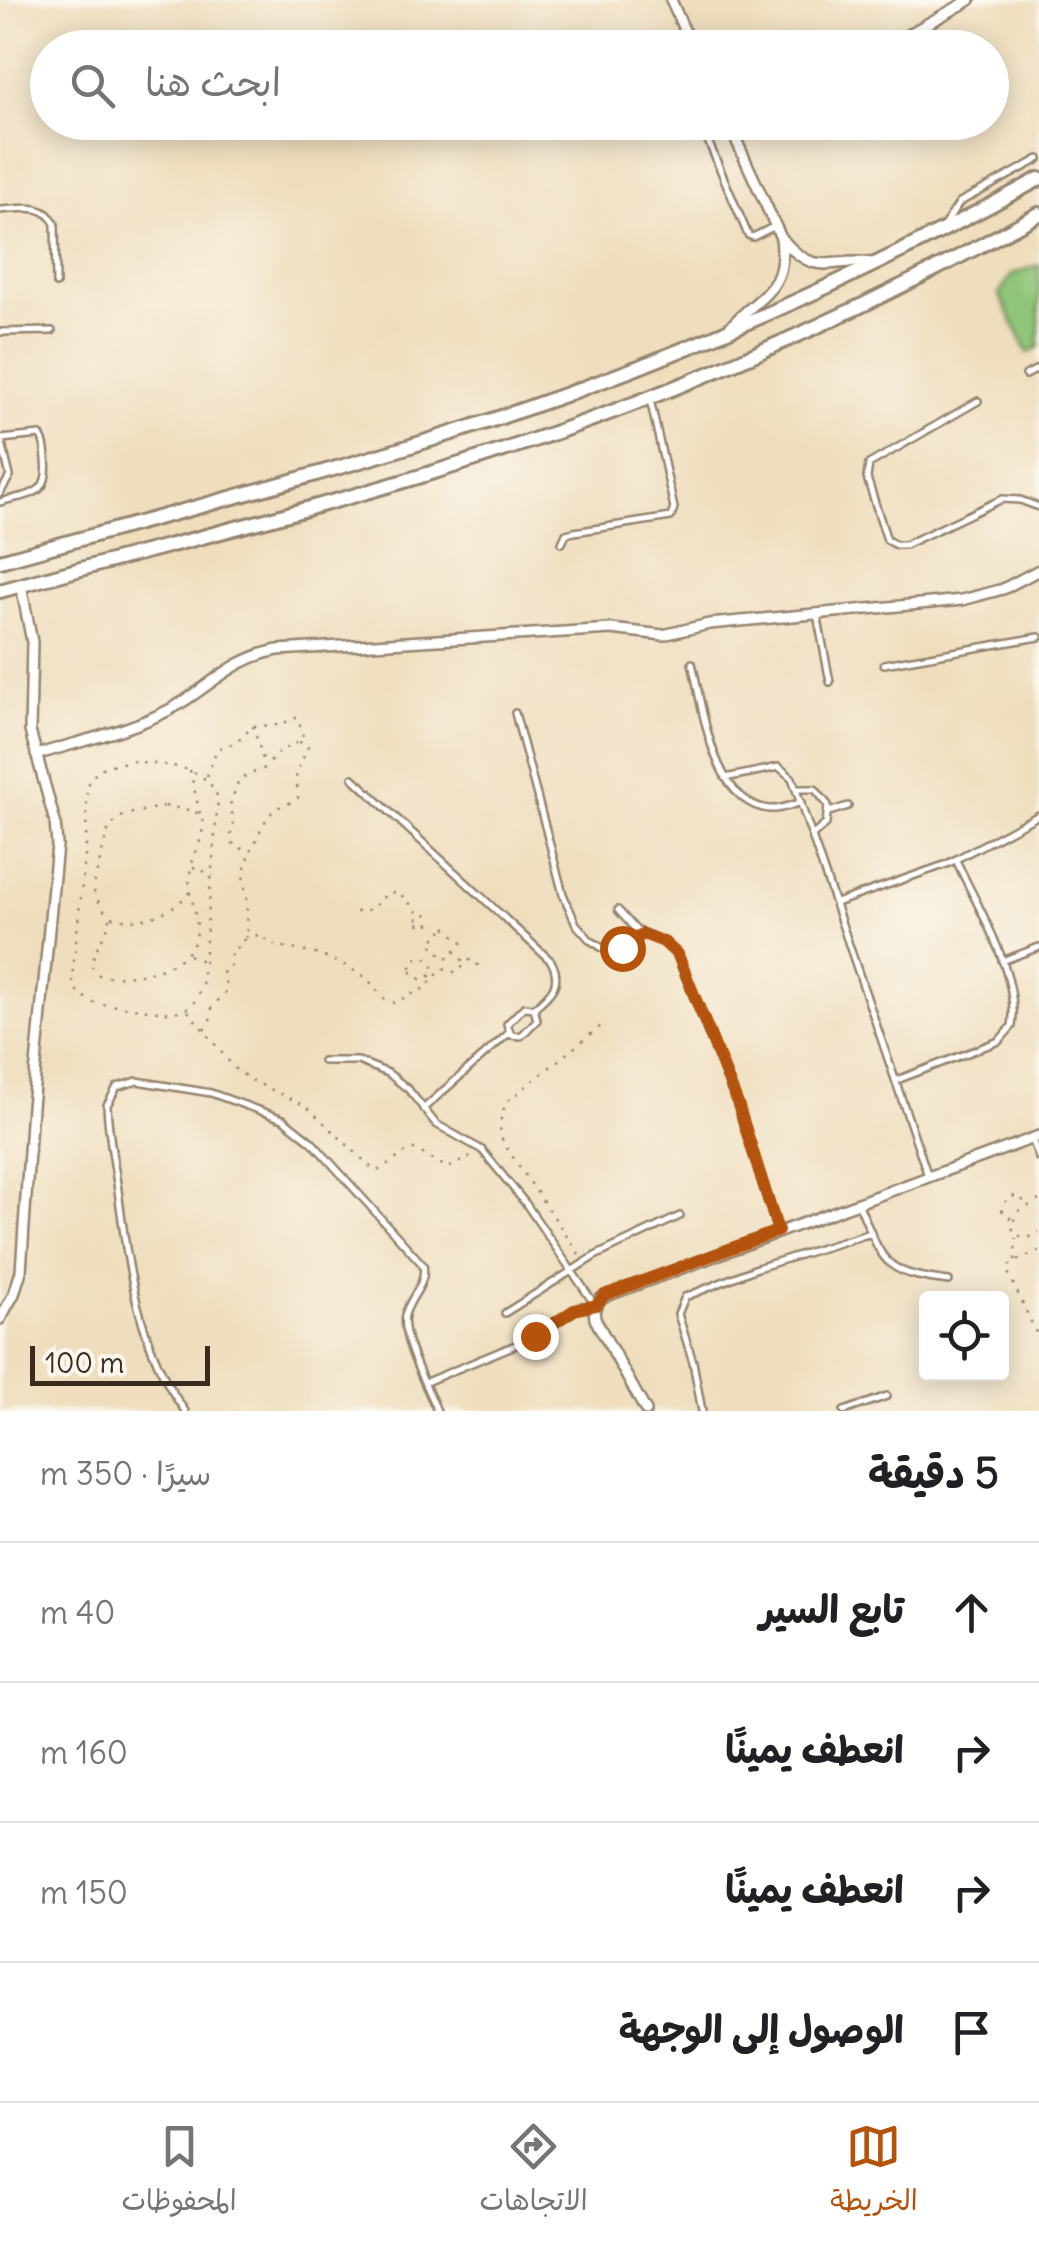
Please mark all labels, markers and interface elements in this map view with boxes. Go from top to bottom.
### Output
search box [30,30,1009,140]
icon: search [65,58,120,113]
text: ابحث هنا [145,59,281,106]
route start [600,926,646,972]
map controls [919,1291,1009,1381]
button: locate [919,1291,1009,1381]
route end [513,1314,559,1360]
scale bar [30,1341,210,1386]
text: 100 m [45,1345,124,1381]
text: 5 دقيقة [868,1447,999,1499]
text: سيرًا · 350 m [40,1453,211,1494]
icon: ahead [944,1585,999,1640]
text: تابع السير [760,1586,904,1633]
text: 40 m [40,1592,115,1633]
icon: right [944,1725,999,1780]
text: انعطف يمينًا [725,1726,904,1773]
text: 160 m [40,1732,128,1773]
icon: right [944,1865,999,1920]
text: انعطف يمينًا [725,1866,904,1913]
text: 150 m [40,1872,128,1913]
icon: arrive [944,2005,999,2060]
text: الوصول إلى الوجهة [619,2006,904,2053]
tab: المحفوظات [121,2119,237,2225]
tab: الاتجاهات [479,2119,588,2225]
tab: الخريطة [830,2119,918,2225]

